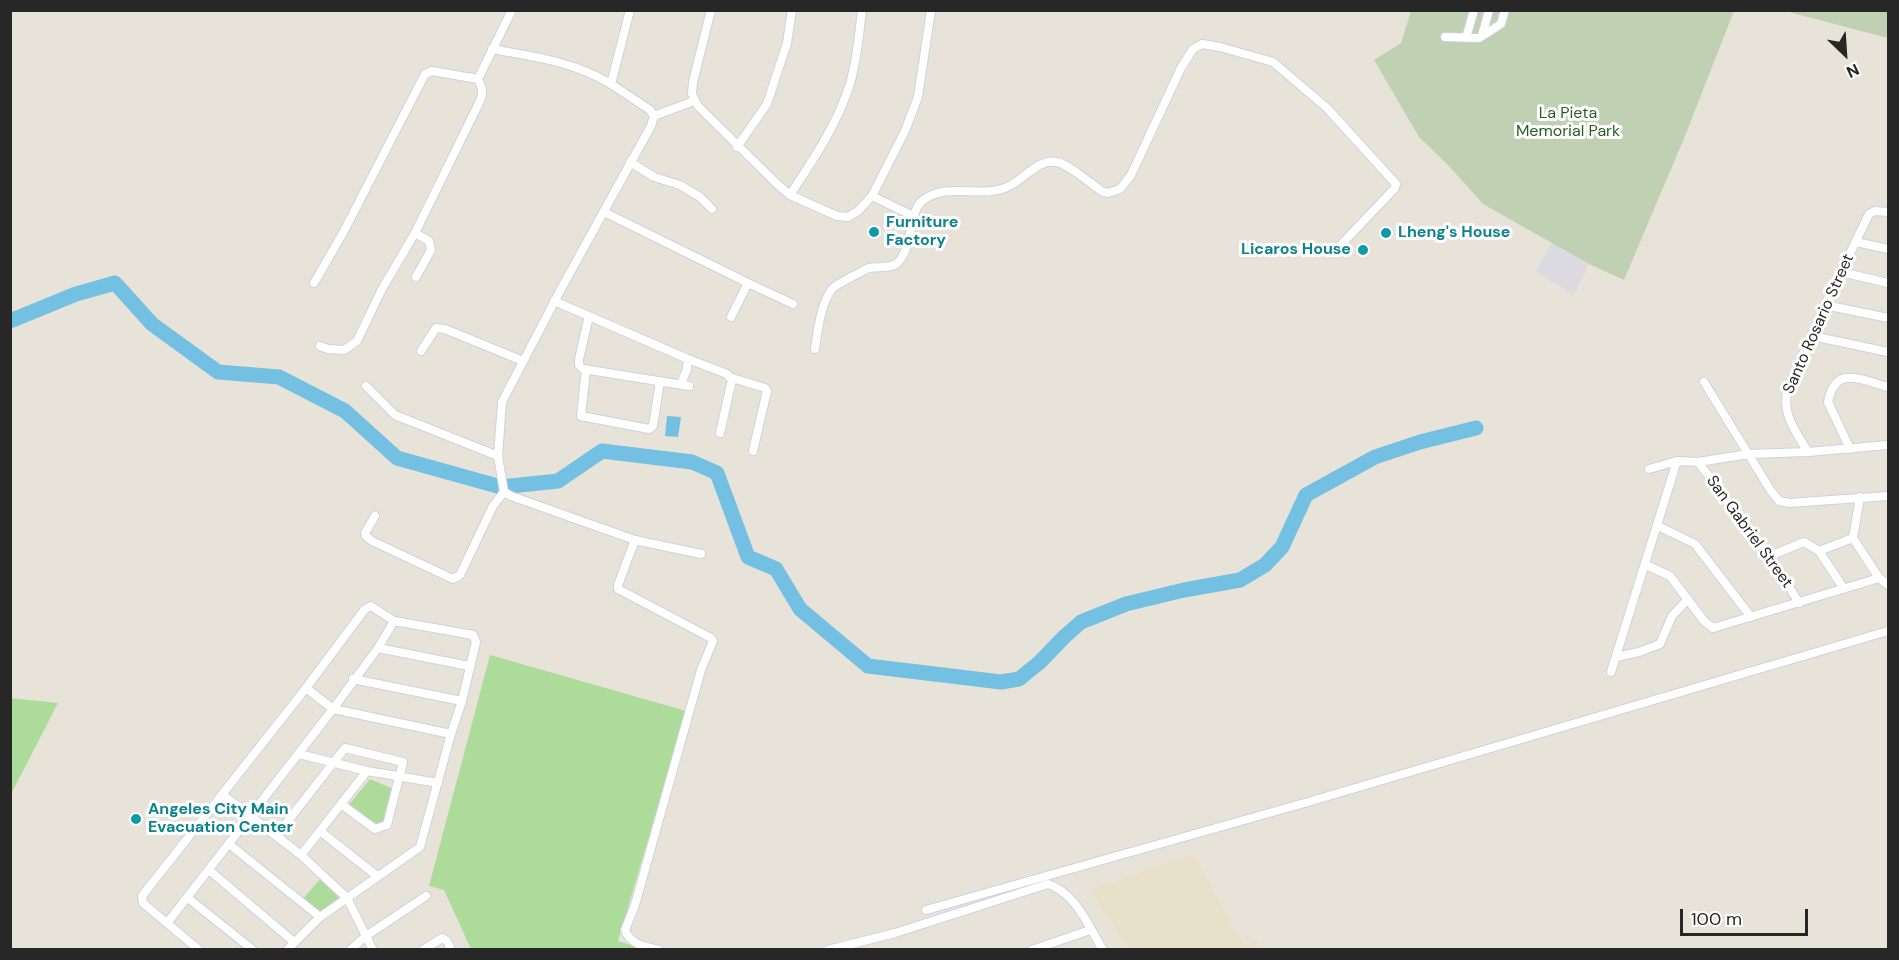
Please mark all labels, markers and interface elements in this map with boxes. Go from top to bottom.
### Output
north arrow [1815,24,1875,84]
text: N [1843,59,1863,83]
park label: La Pieta Memorial Park [1516,104,1620,142]
place label: Furniture Factory [886,213,958,251]
place label: Lheng's House [1398,223,1510,243]
marker: Furniture Factory [867,225,881,239]
marker: Lheng's House [1379,226,1393,240]
place label: Licaros House [1241,240,1351,260]
marker: Licaros House [1356,243,1370,257]
street label: Santo Rosario Street [1780,251,1858,397]
street label: San Gabriel Street [1702,472,1796,592]
place label: Angeles City Main Evacuation Center [148,800,293,838]
marker: Angeles City Main Evacuation Center [129,812,143,826]
scale bar [1683,897,1810,935]
text: 100 m [1691,907,1742,931]

